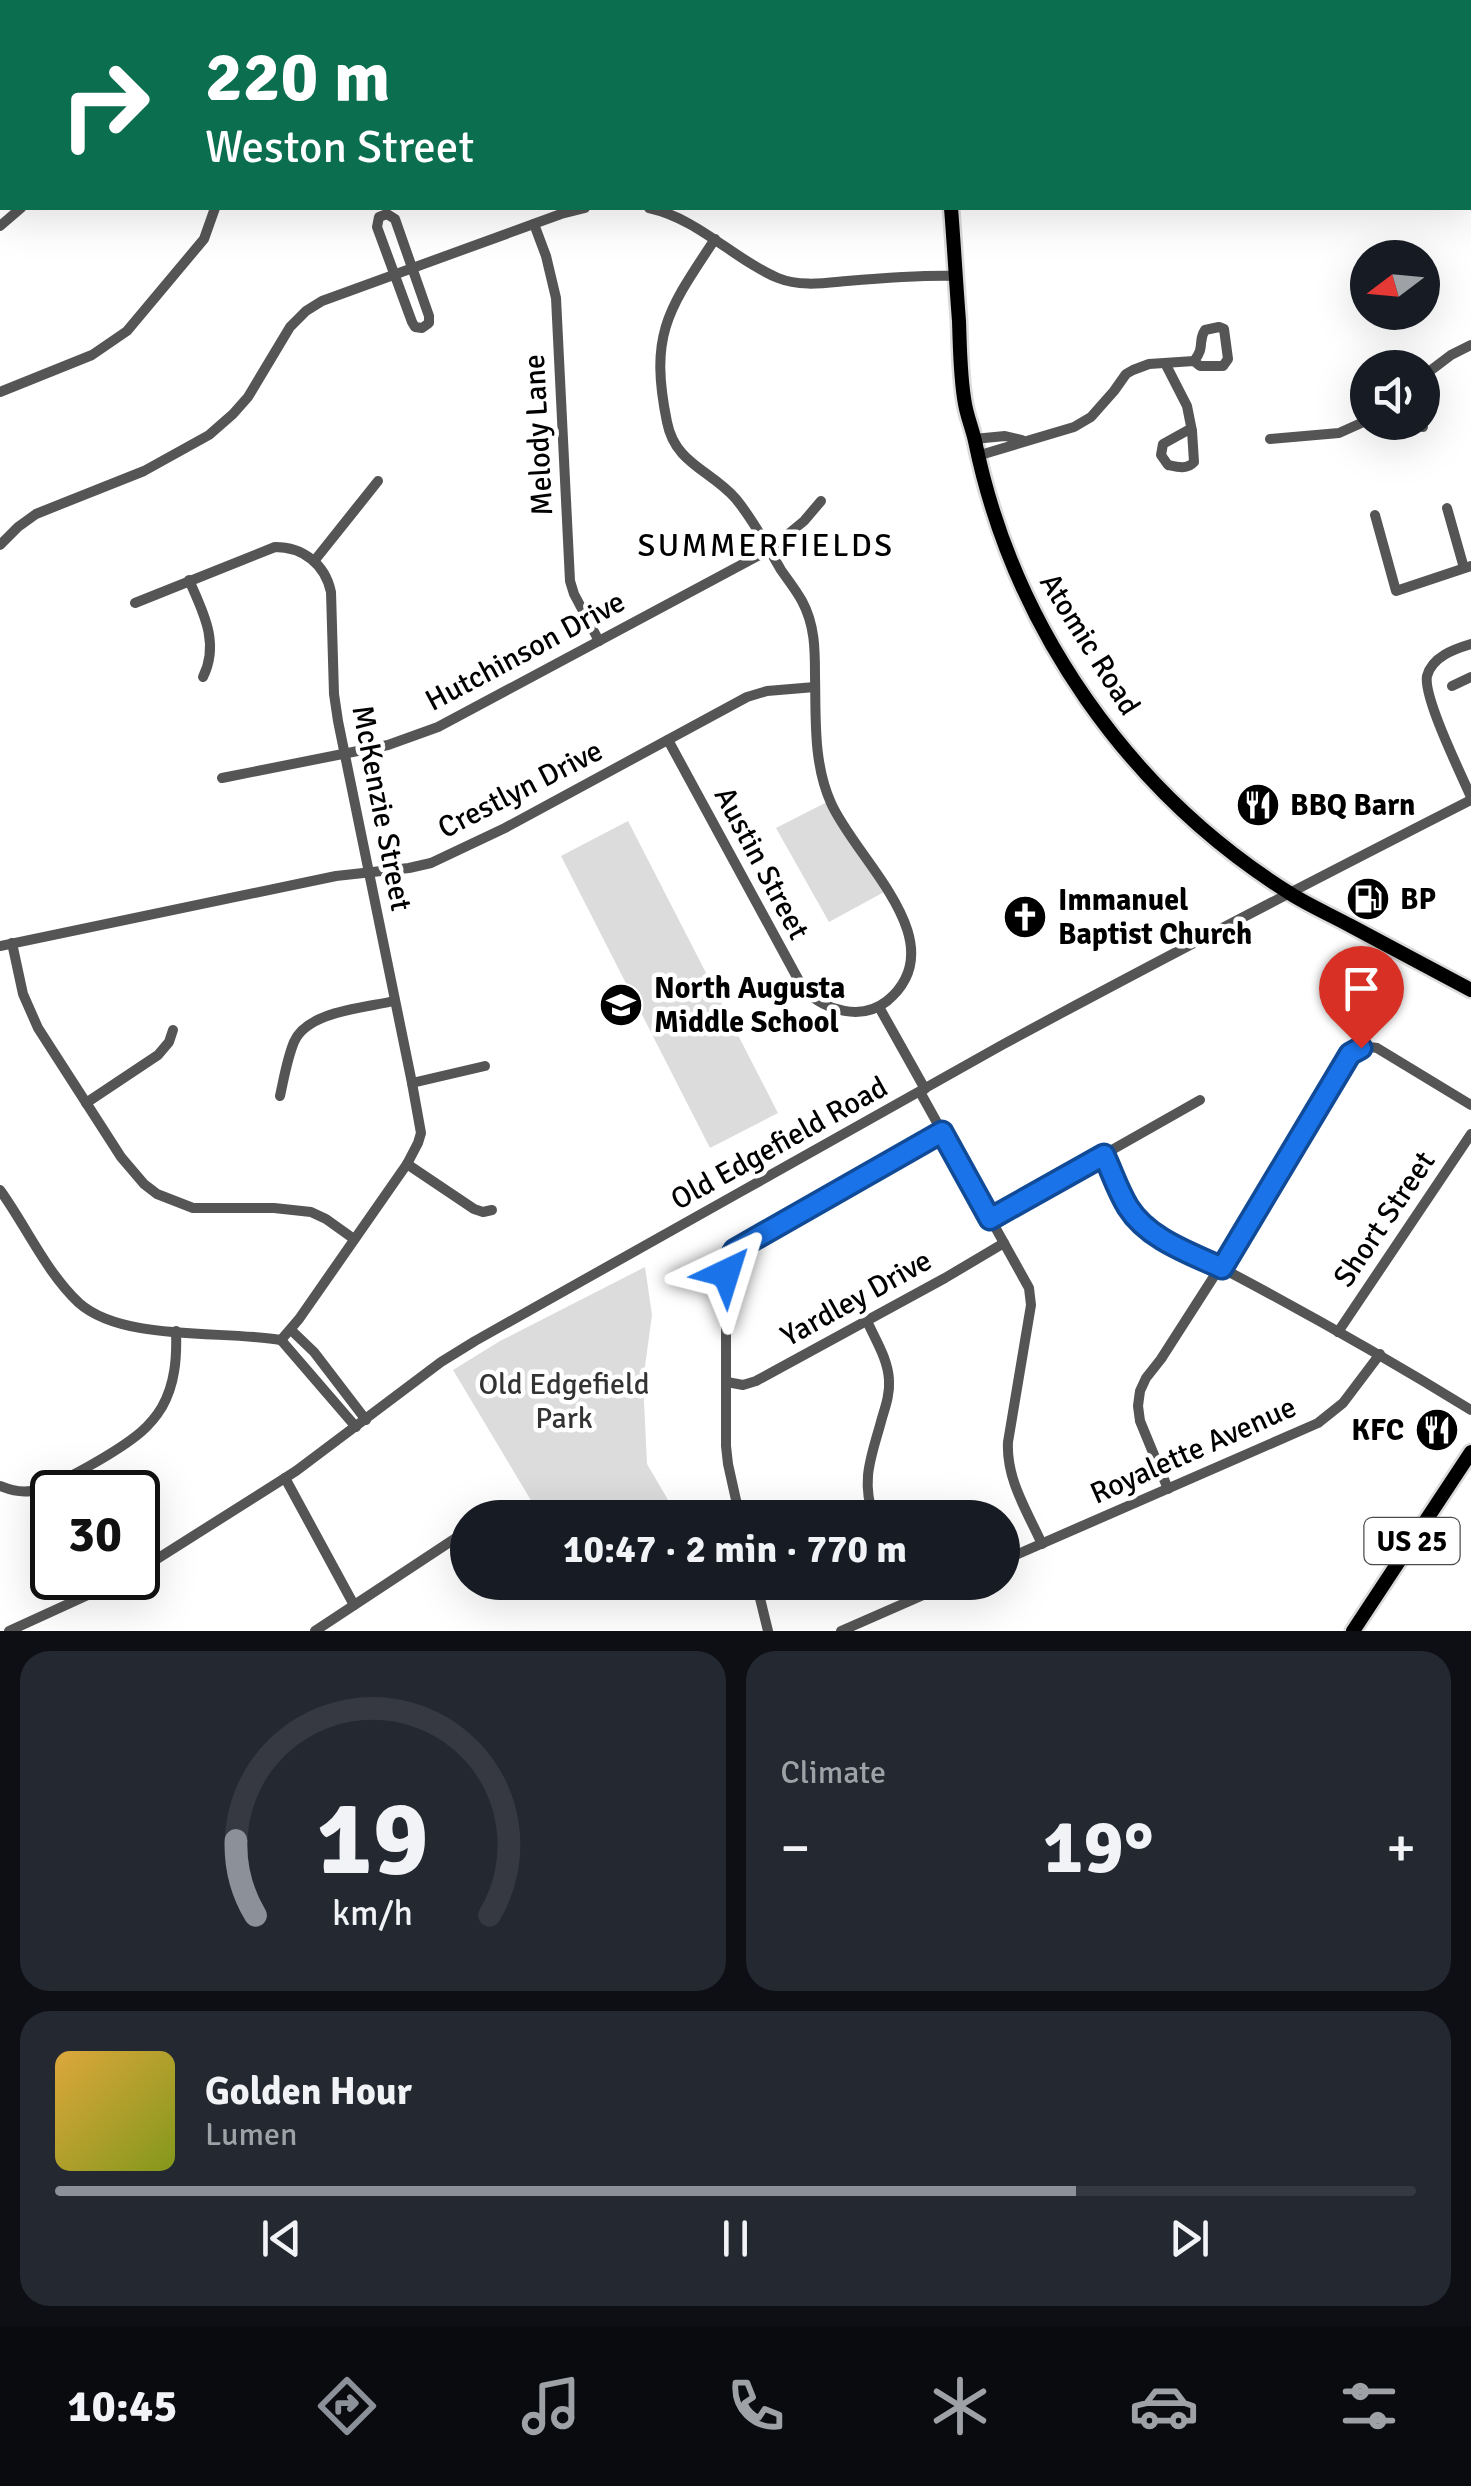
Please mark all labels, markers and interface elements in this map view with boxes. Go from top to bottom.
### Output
text: 220 m [205,34,390,120]
icon: right [40,40,170,170]
text: Weston Street [205,120,474,175]
north arrow [1350,240,1440,330]
map controls [1350,240,1440,440]
button: sound [1350,350,1440,440]
street label: Melody Lane [516,353,561,517]
district label: SUMMERFIELDS [637,526,895,565]
street label: Atomic Road [1031,566,1148,722]
street label: Hutchinson Drive [419,583,631,720]
street label: McKenzie Street [343,702,420,914]
street label: Crestlyn Drive [432,732,609,847]
street label: Austin Street [706,781,817,946]
restaurant icon: BBQ Barn [1235,782,1281,828]
place label: BBQ Barn [1290,787,1416,824]
fuel station icon: BP [1345,876,1391,922]
place label: BP [1400,881,1436,918]
place label: Immanuel Baptist Church [1058,882,1252,953]
church icon: Immanuel Baptist Church [1002,894,1048,940]
pin [1319,946,1404,1049]
icon: arrive [1334,961,1389,1016]
place label: North Augusta Middle School [654,970,845,1041]
school or university icon: North Augusta Middle School [598,982,644,1028]
street label: Old Edgefield Road [664,1069,894,1218]
street label: Short Street [1326,1144,1443,1294]
position arrow [674,1221,778,1325]
street label: Yardley Drive [774,1242,938,1355]
park label: Old Edgefield Park [478,1366,650,1437]
street label: Royalette Avenue [1085,1389,1302,1512]
restaurant icon: KFC [1414,1407,1460,1453]
place label: KFC [1351,1412,1404,1449]
speed limit sign: 30 [30,1470,160,1600]
road number: US 25 [1364,1518,1460,1564]
text: 10:47 · 2 min · 770 m [563,1526,907,1573]
text: Climate [781,1753,886,1792]
text: 19 [317,1775,429,1903]
text: 19° [1043,1801,1154,1894]
text: − [781,1814,810,1882]
text: + [1386,1814,1416,1882]
text: km/h [332,1891,413,1935]
text: Golden Hour [205,2068,412,2115]
text: Lumen [205,2115,297,2154]
icon: previous [254,2211,309,2266]
icon: pause [708,2211,763,2266]
icon: next [1162,2211,1217,2266]
icon: directions [312,2371,382,2441]
icon: music [516,2371,586,2441]
icon: phone [721,2371,791,2441]
icon: climate [925,2371,995,2441]
icon: car [1129,2371,1199,2441]
icon: filters [1334,2371,1404,2441]
text: 10:45 [67,2379,178,2434]

